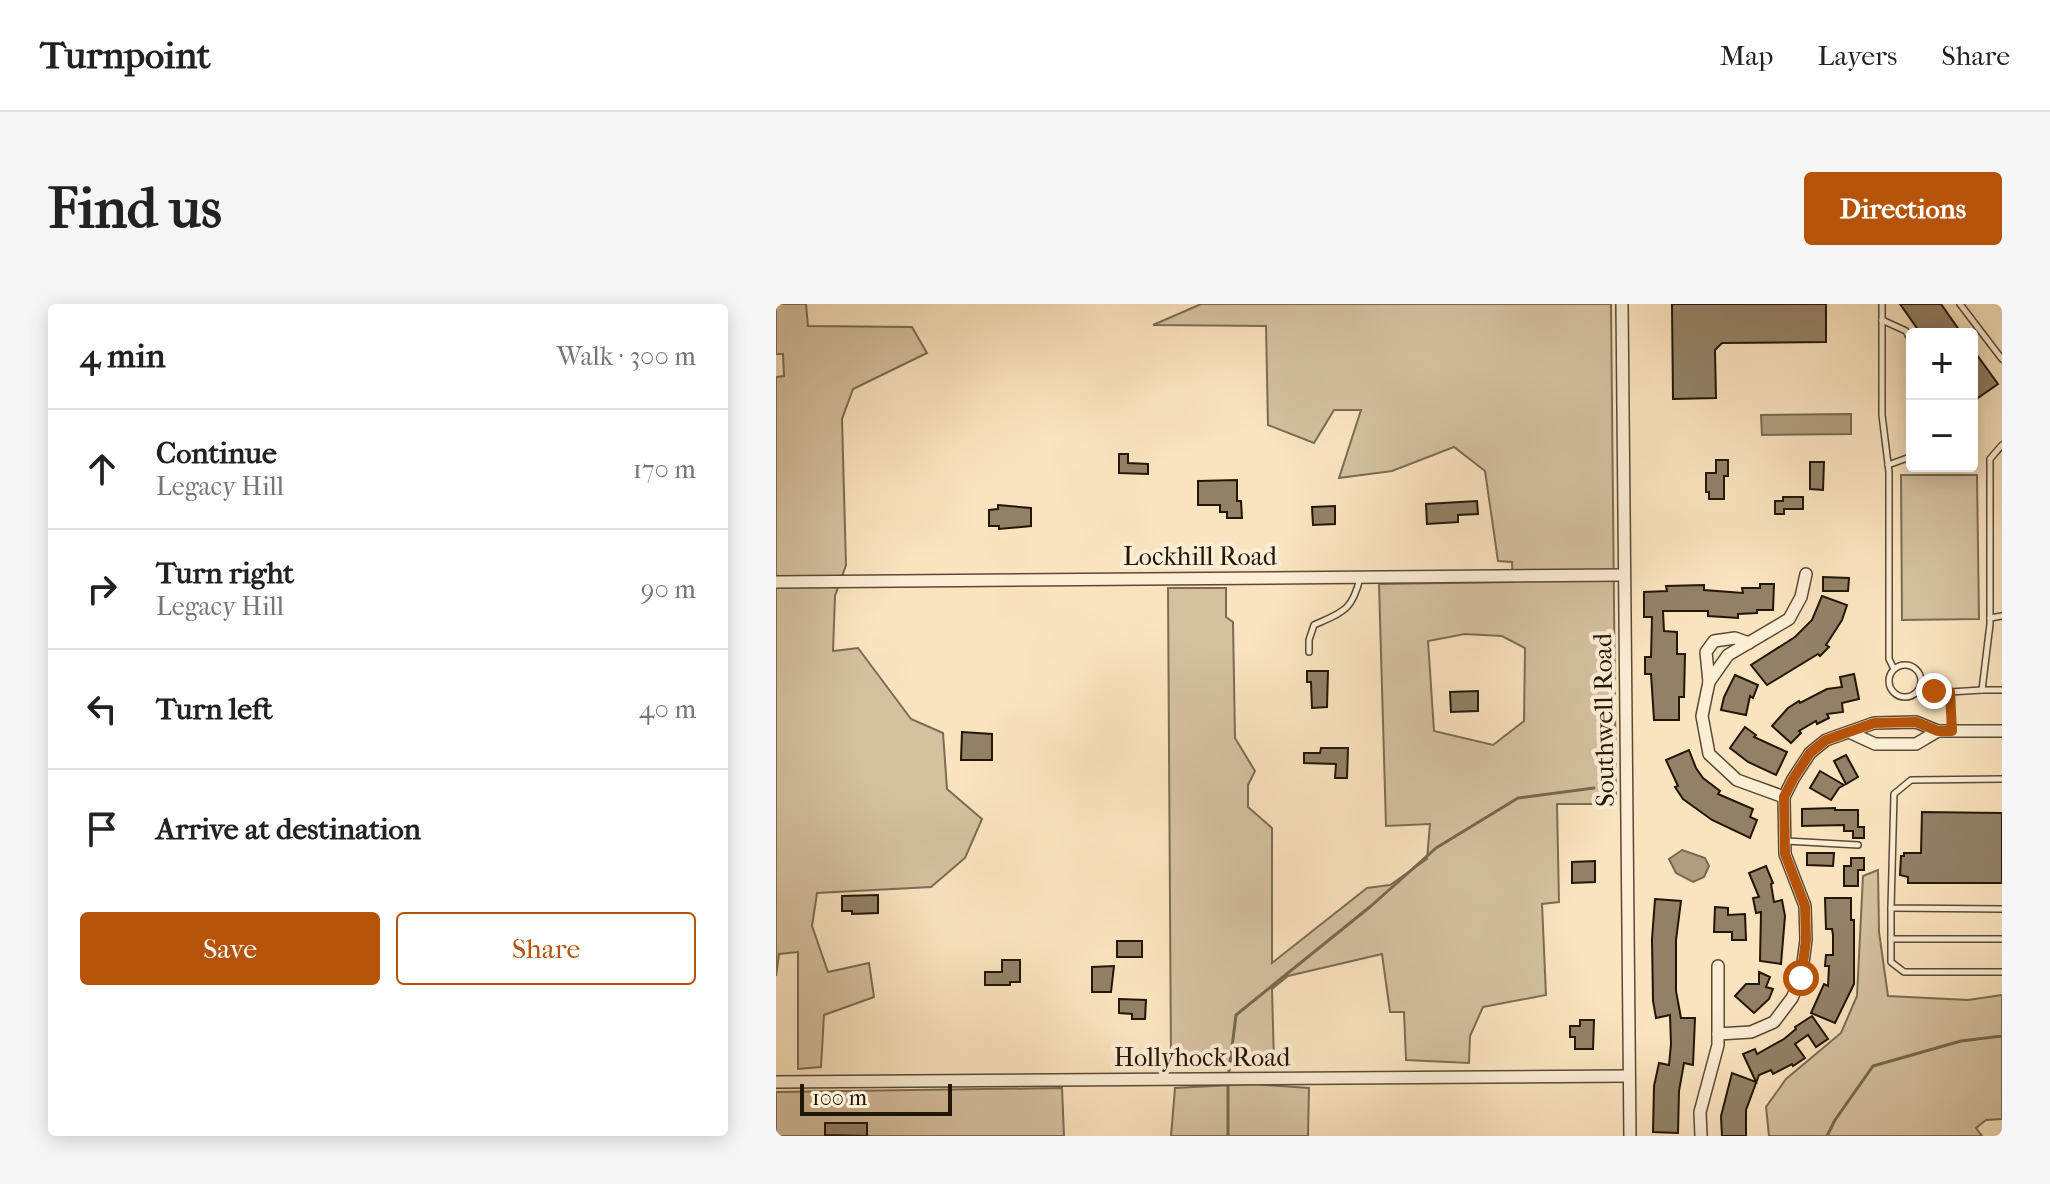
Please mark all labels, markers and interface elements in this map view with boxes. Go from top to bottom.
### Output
text: Turnpoint [40,33,211,78]
text: Map [1720,39,1773,72]
text: Layers [1817,39,1897,72]
text: Share [1941,39,2010,72]
button: Directions [1804,172,2002,245]
text: Find us [48,176,222,241]
map controls [1906,328,1978,472]
button: + [1906,328,1978,400]
text: 4 min [80,336,165,376]
text: Walk · 300 m [557,341,696,372]
button: − [1906,400,1978,472]
text: Continue [156,436,277,471]
icon: ahead [80,447,124,491]
text: 170 m [633,454,696,485]
text: Legacy Hill [156,471,284,502]
street label: Lockhill Road [1123,541,1278,572]
text: Turn right [156,556,294,591]
icon: right [80,567,124,611]
text: 90 m [641,574,696,605]
text: Legacy Hill [156,591,284,622]
street label: Southwell Road [1587,632,1621,807]
route end [1916,673,1952,709]
icon: left [80,687,124,731]
text: Turn left [156,692,273,727]
text: 40 m [639,694,696,725]
icon: arrive [80,807,124,851]
text: Arrive at destination [156,812,421,847]
button: Save [80,912,380,985]
button: Share [396,912,696,985]
route start [1783,960,1819,996]
street label: Hollyhock Road [1114,1042,1291,1073]
scale bar [800,1080,952,1116]
text: 100 m [812,1085,867,1111]

